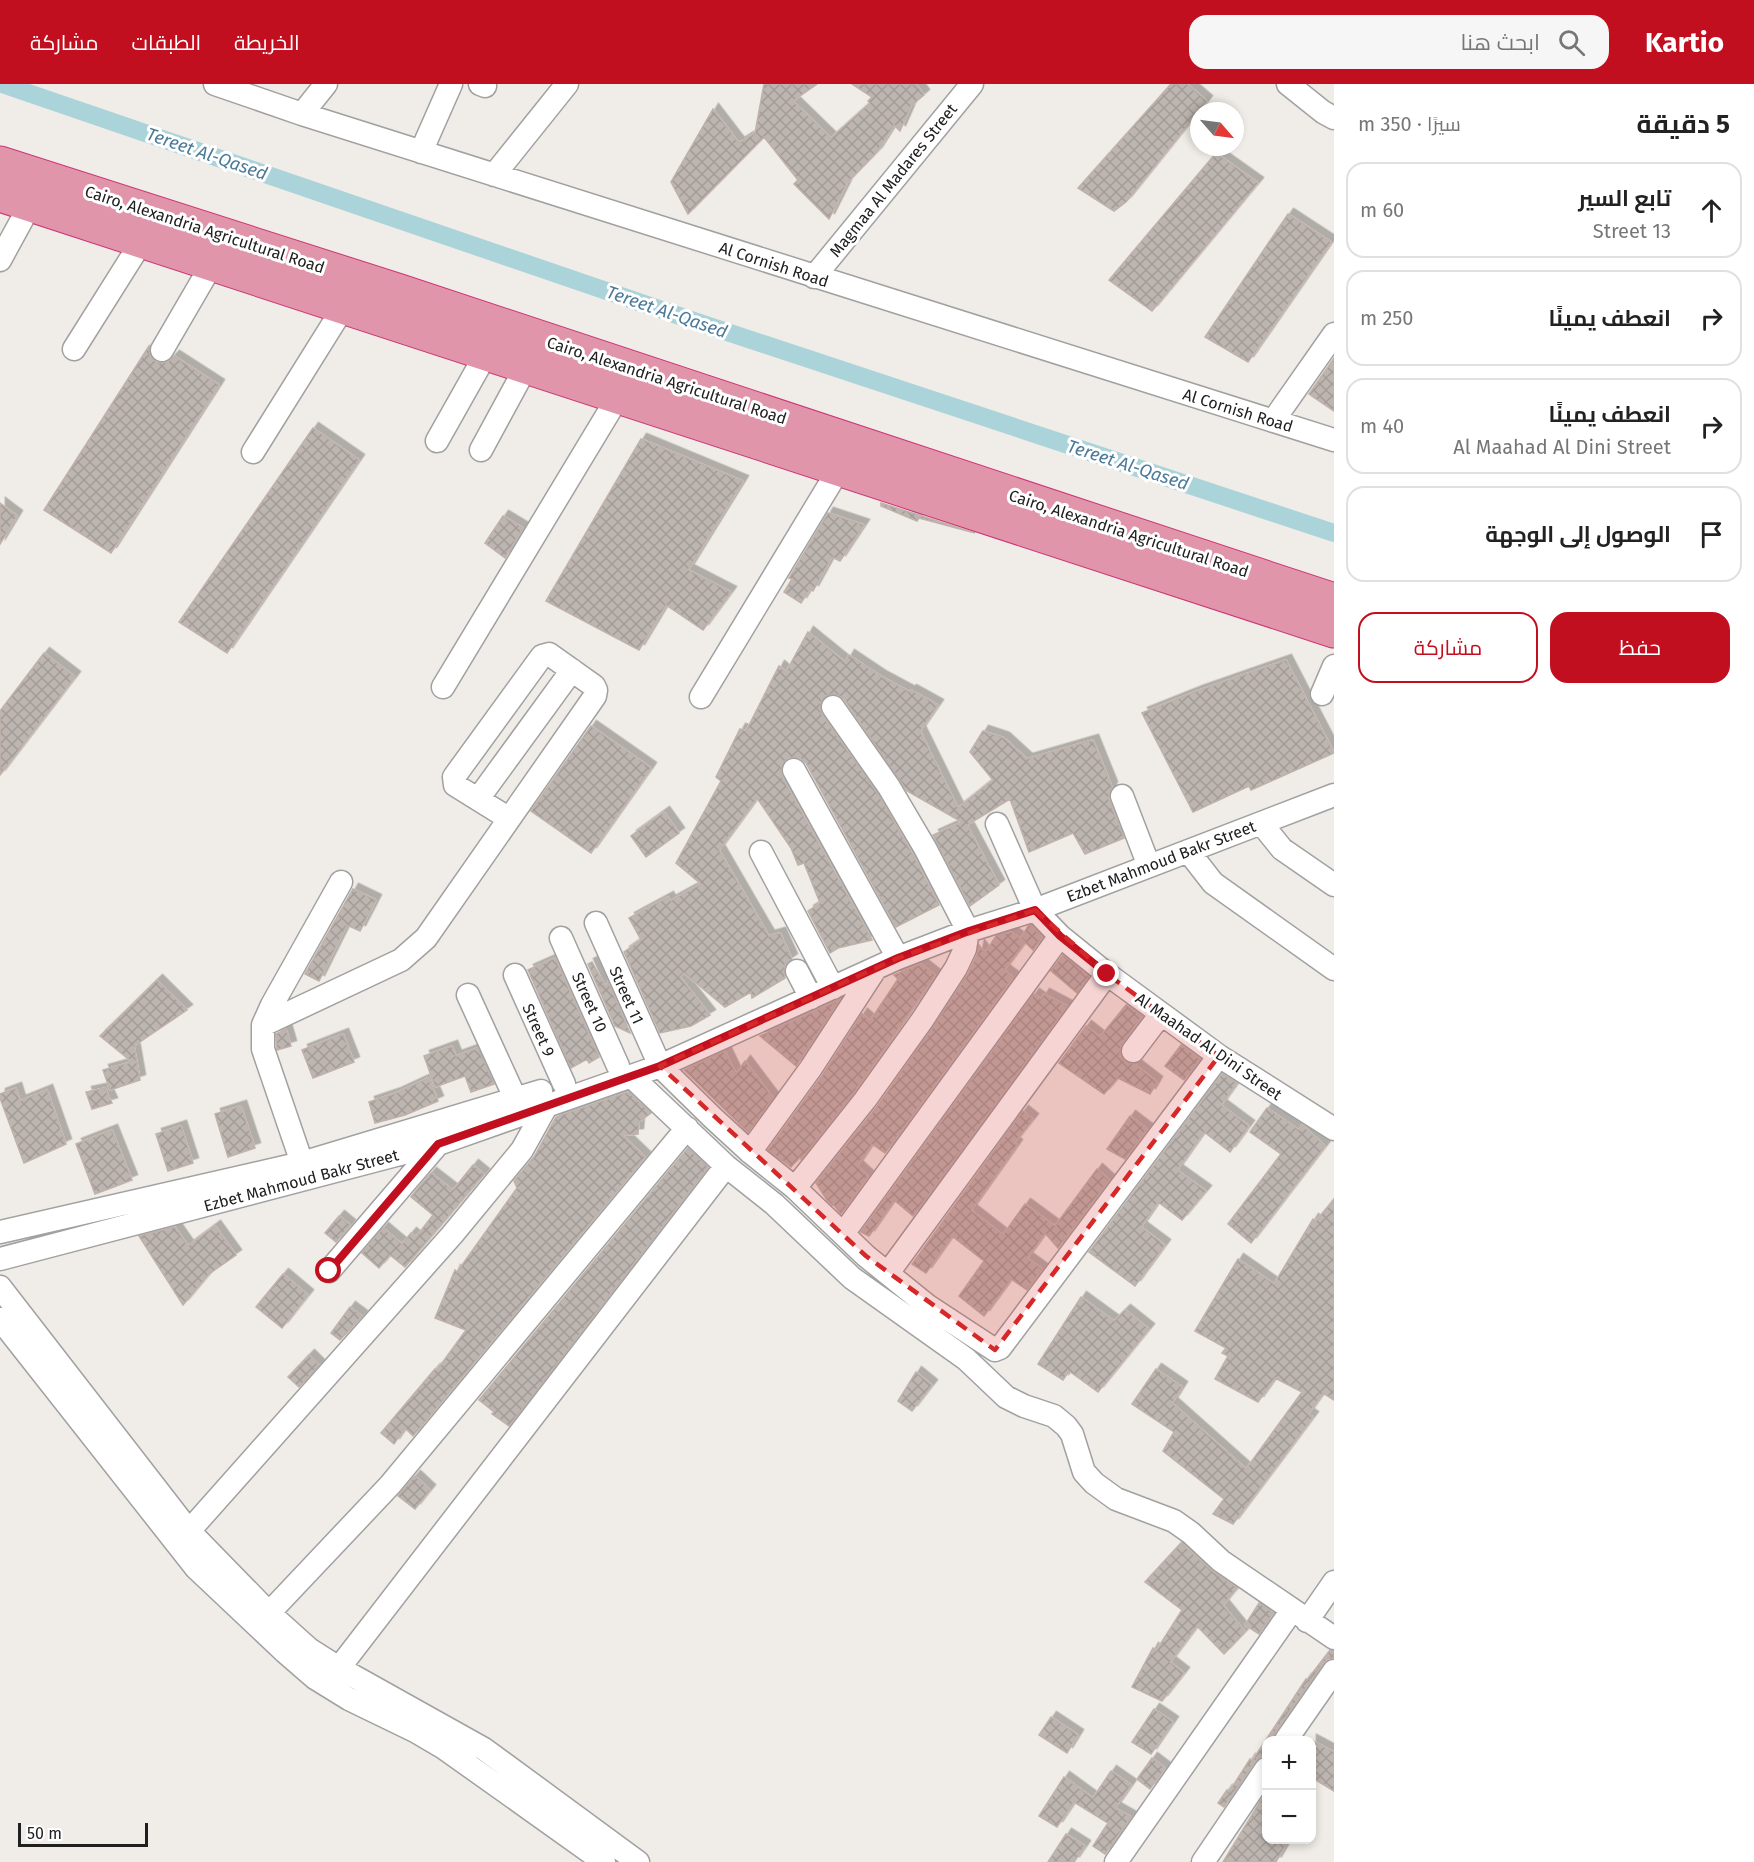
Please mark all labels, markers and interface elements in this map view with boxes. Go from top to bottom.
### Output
search box [1189,15,1609,69]
icon: search [1555,26,1588,59]
text: Kartio [1645,26,1724,59]
text: ابحث هنا [1461,29,1540,56]
text: مشاركة [30,30,99,56]
text: الطبقات [132,30,201,56]
text: الخريطة [234,30,300,56]
street label: Magmaa Al Madares Street [826,100,961,261]
north arrow [1190,102,1244,156]
text: 5 دقيقة [1636,109,1730,140]
text: سيرًا · 350 m [1358,112,1461,136]
water label: Tereet Al-Qased [144,123,271,185]
street label: Cairo, Alexandria Agricultural Road [83,182,327,277]
text: تابع السير [1578,185,1671,212]
icon: ahead [1695,194,1728,227]
text: 60 m [1360,198,1404,222]
text: Street 13 [1593,219,1671,243]
street label: Al Cornish Road [717,238,831,291]
water label: Tereet Al-Qased [604,281,731,343]
icon: right [1695,302,1728,335]
text: انعطف يمينًا [1549,305,1671,332]
text: 250 m [1360,306,1414,330]
street label: Cairo, Alexandria Agricultural Road [545,333,789,428]
street label: Al Cornish Road [1180,385,1295,436]
text: انعطف يمينًا [1549,401,1671,428]
icon: right [1695,410,1728,443]
text: 40 m [1360,414,1404,438]
water label: Tereet Al-Qased [1064,435,1192,495]
text: Al Maahad Al Dini Street [1453,435,1671,459]
street label: Cairo, Alexandria Agricultural Road [1007,486,1251,581]
icon: arrive [1695,518,1728,551]
text: الوصول إلى الوجهة [1485,521,1671,548]
button: مشاركة [1358,612,1538,683]
button: حفظ [1550,612,1730,683]
street label: Ezbet Mahmoud Bakr Street [1064,817,1259,906]
route end [1093,960,1119,986]
street label: Street 11 [605,963,648,1027]
street label: Street 10 [568,969,611,1035]
street label: Al Maahad Al Dini Street [1132,989,1286,1104]
street label: Street 9 [518,1001,559,1060]
street label: Ezbet Mahmoud Bakr Street [202,1145,401,1216]
route start [315,1257,341,1283]
map controls [1262,1736,1316,1844]
button: + [1262,1736,1316,1790]
button: − [1262,1790,1316,1844]
scale bar [18,1820,148,1848]
text: 50 m [27,1824,62,1843]

